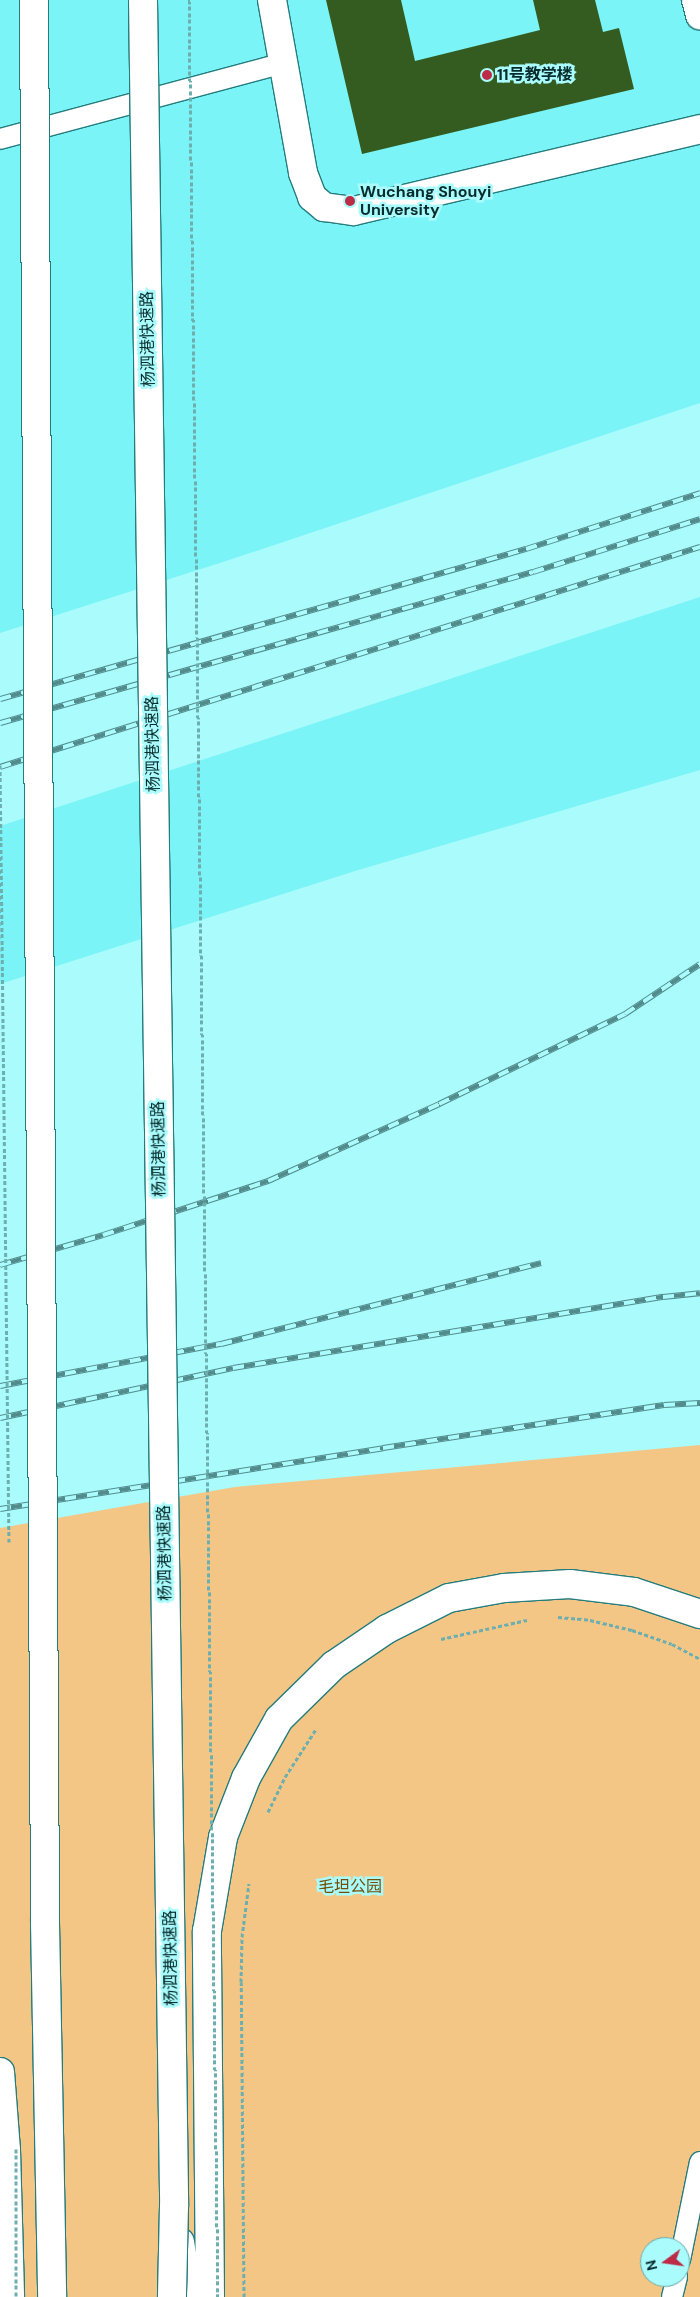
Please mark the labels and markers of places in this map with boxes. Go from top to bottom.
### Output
place label: 11号教学楼 [497,65,573,85]
marker: 11号教学楼 [481,69,493,81]
place label: Wuchang Shouyi University [360,182,491,220]
marker: Wuchang Shouyi University [344,195,356,207]

